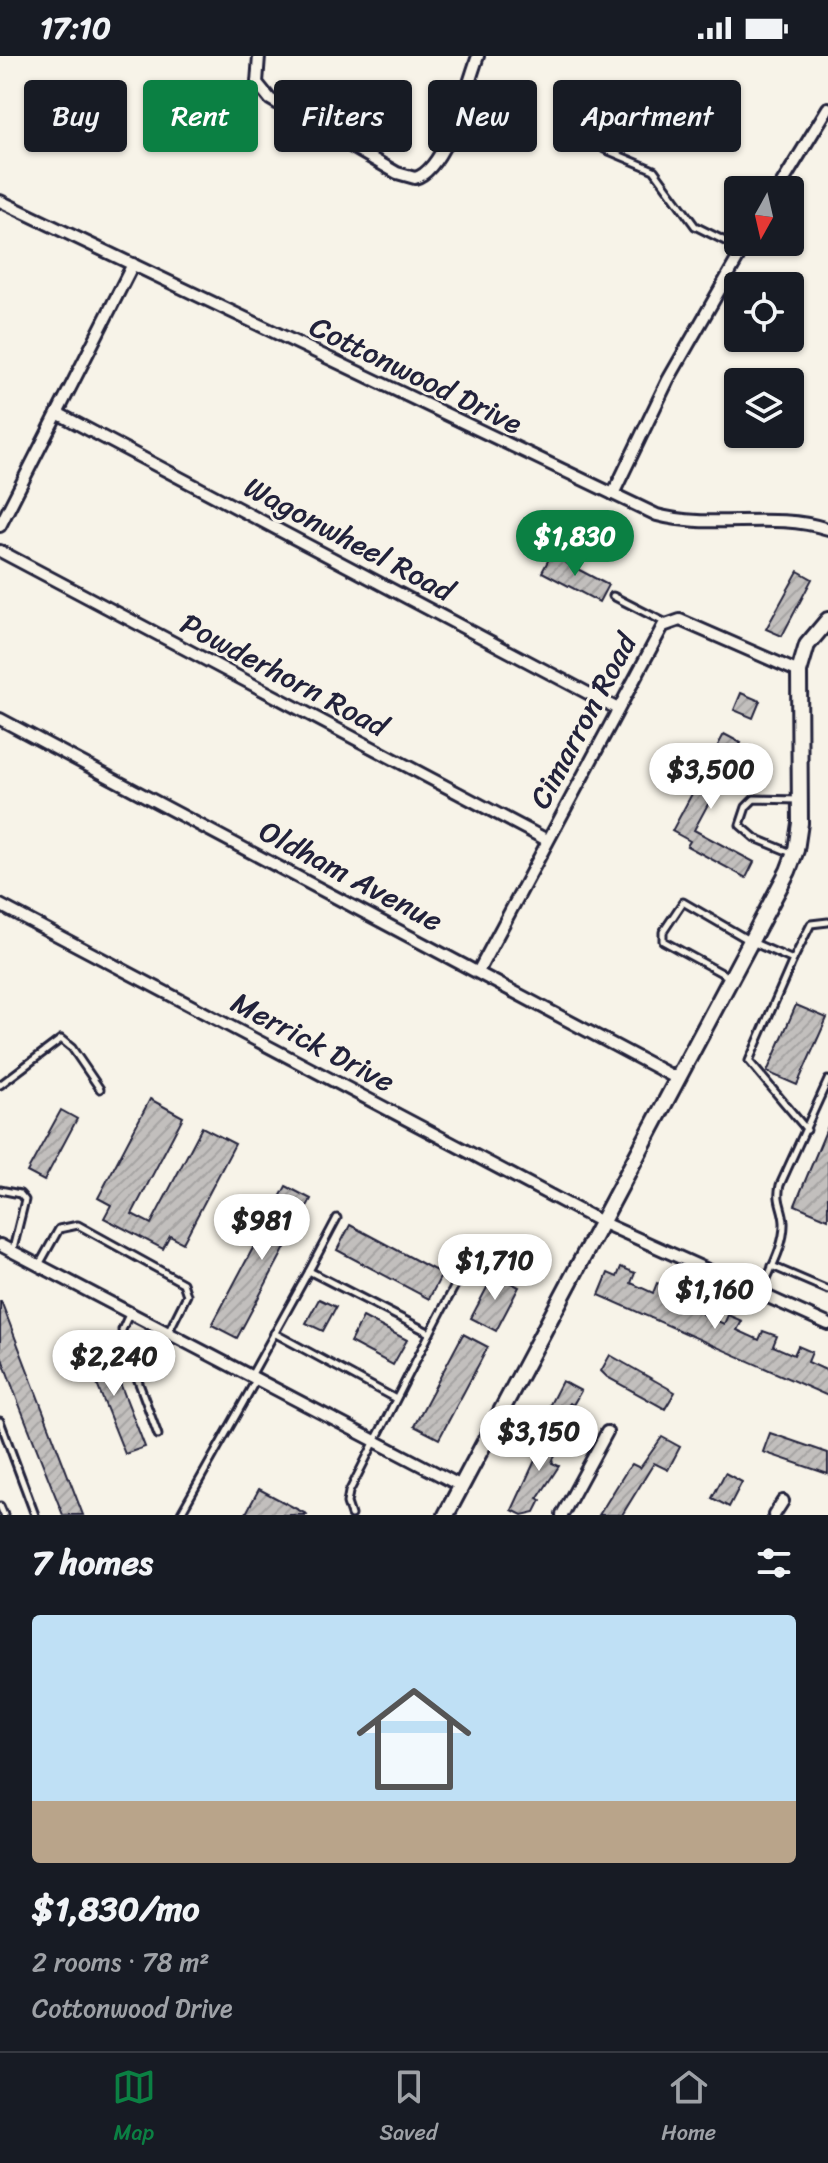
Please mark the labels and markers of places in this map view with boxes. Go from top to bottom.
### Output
pin: $1,830 [510,510,640,578]
pin: $3,500 [646,743,776,811]
pin: $981 [215,1194,309,1262]
pin: $1,710 [430,1234,560,1302]
pin: $1,160 [650,1263,780,1331]
pin: $2,240 [49,1330,179,1398]
pin: $3,150 [474,1405,604,1473]

